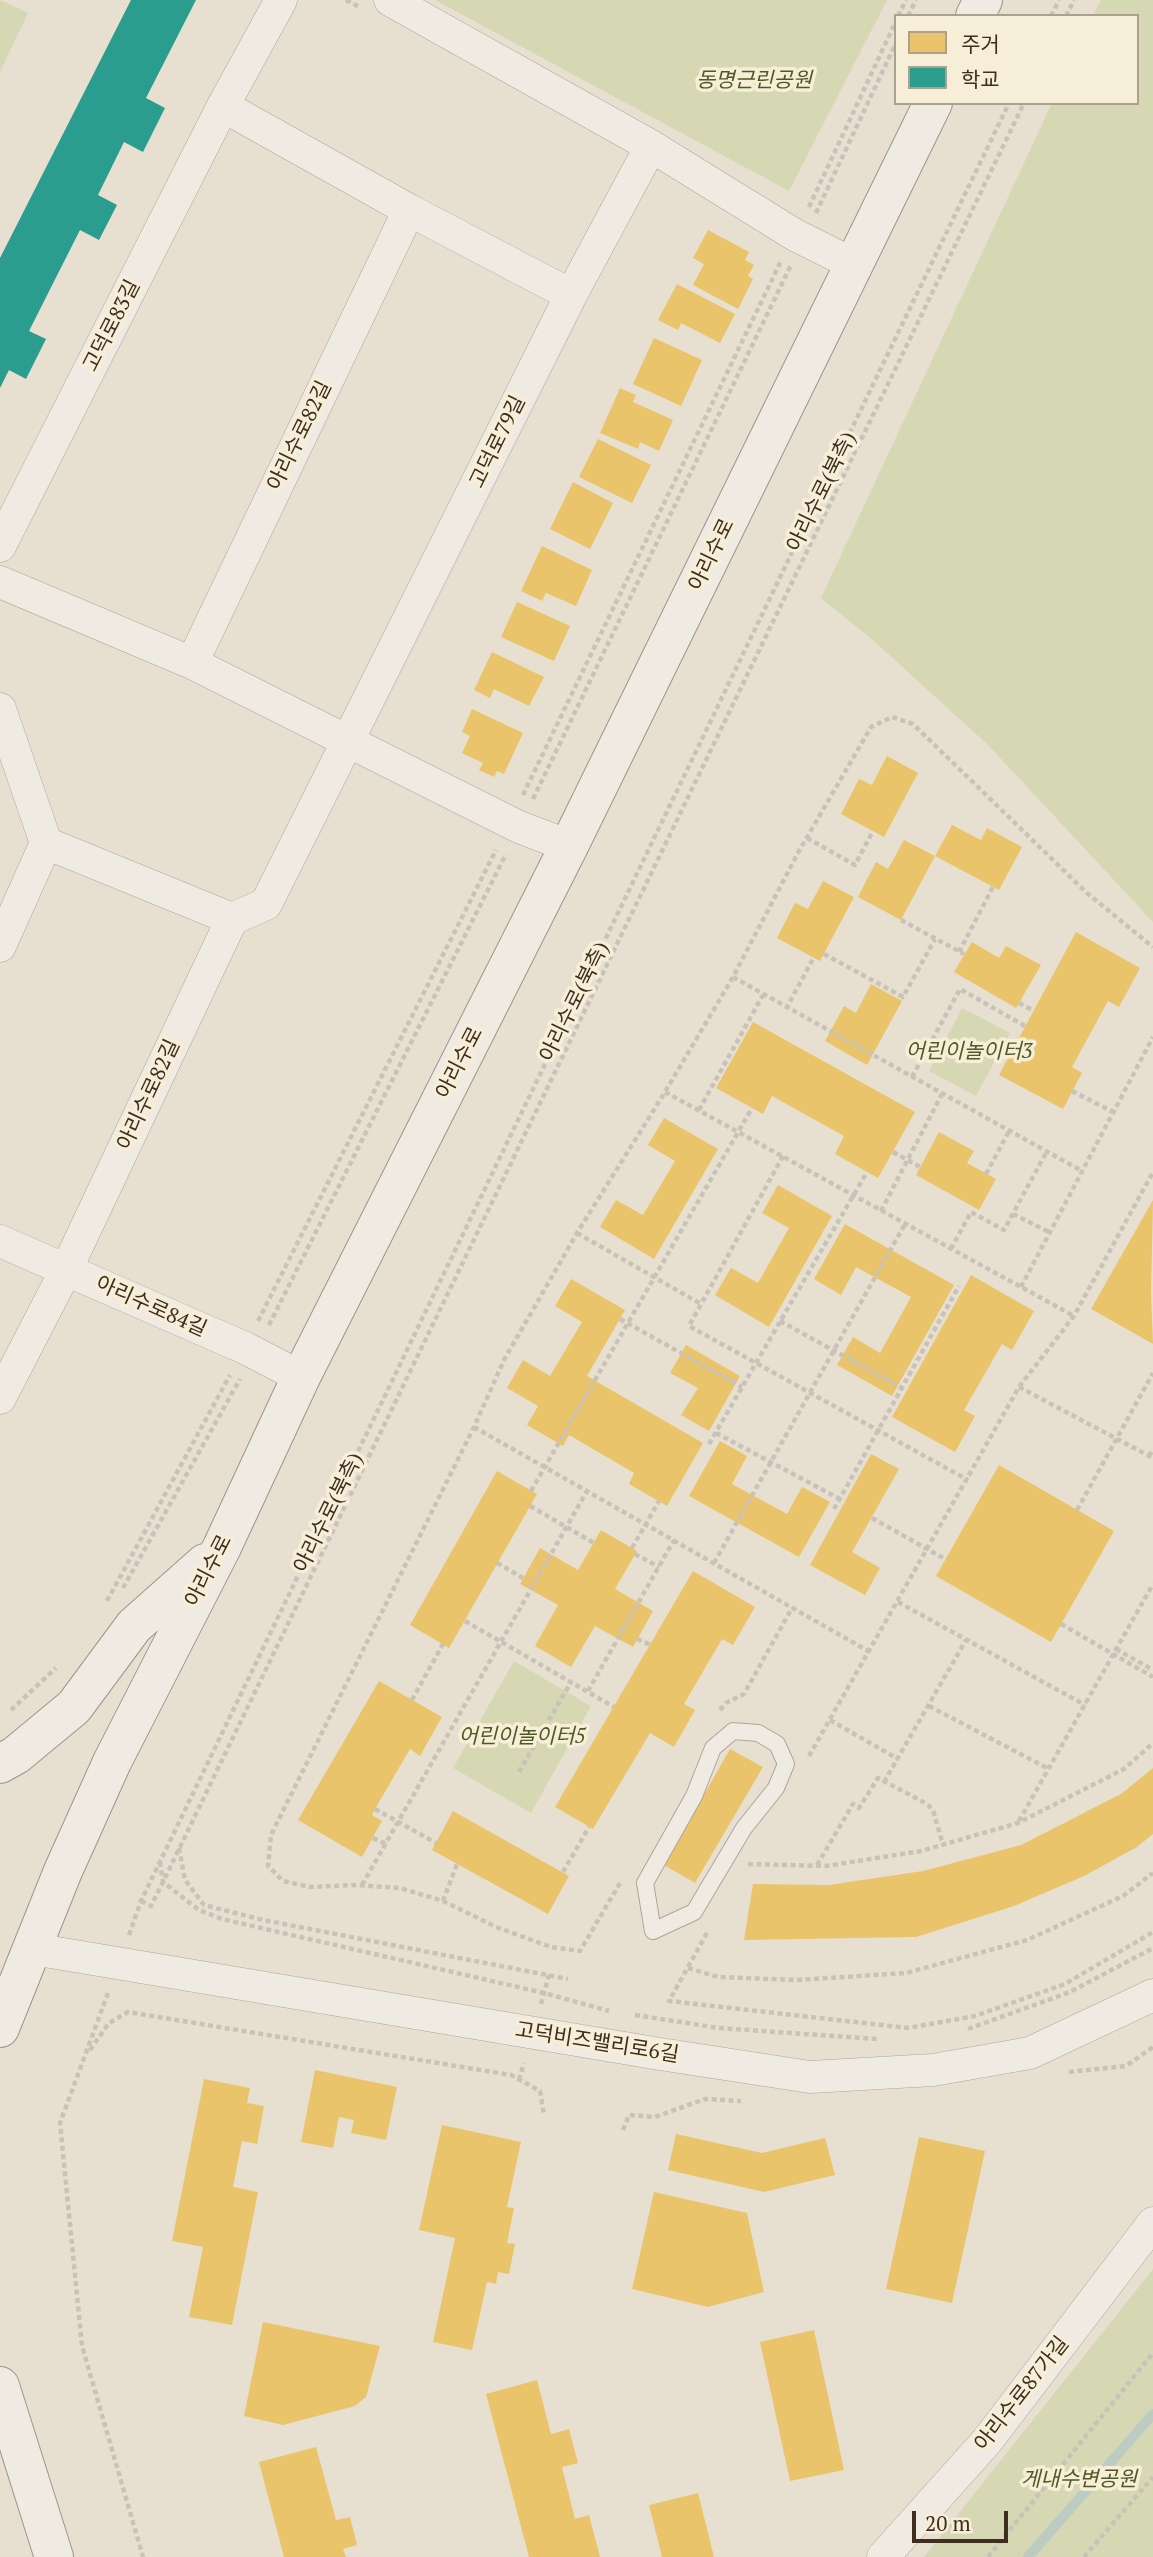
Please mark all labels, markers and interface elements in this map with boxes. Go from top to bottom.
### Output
legend [894,14,1139,105]
text: 주거 [961,30,1000,58]
text: 학교 [961,65,1000,93]
park label: 동명근린공원 [696,68,812,94]
street label: 고덕로83길 [78,276,146,376]
street label: 아리수로82길 [263,377,337,495]
street label: 고덕로79길 [465,392,531,492]
street label: 아리수로(북측) [782,428,862,556]
street label: 아리수로 [684,515,740,595]
street label: 아리수로(북측) [535,938,615,1066]
street label: 아리수로 [431,1023,489,1103]
street label: 아리수로82길 [112,1036,186,1154]
park label: 어린이놀이터3 [906,1039,1032,1065]
street label: 아리수로84길 [92,1271,210,1343]
street label: 아리수로(북측) [289,1449,369,1577]
street label: 아리수로 [180,1531,238,1611]
park label: 어린이놀이터5 [459,1724,585,1750]
street label: 고덕비즈밸리로6길 [513,2018,681,2068]
street label: 아리수로87가길 [969,2332,1075,2456]
park label: 게내수변공원 [1021,2467,1137,2493]
scale bar [915,2498,1011,2542]
text: 20 m [925,2509,971,2537]

